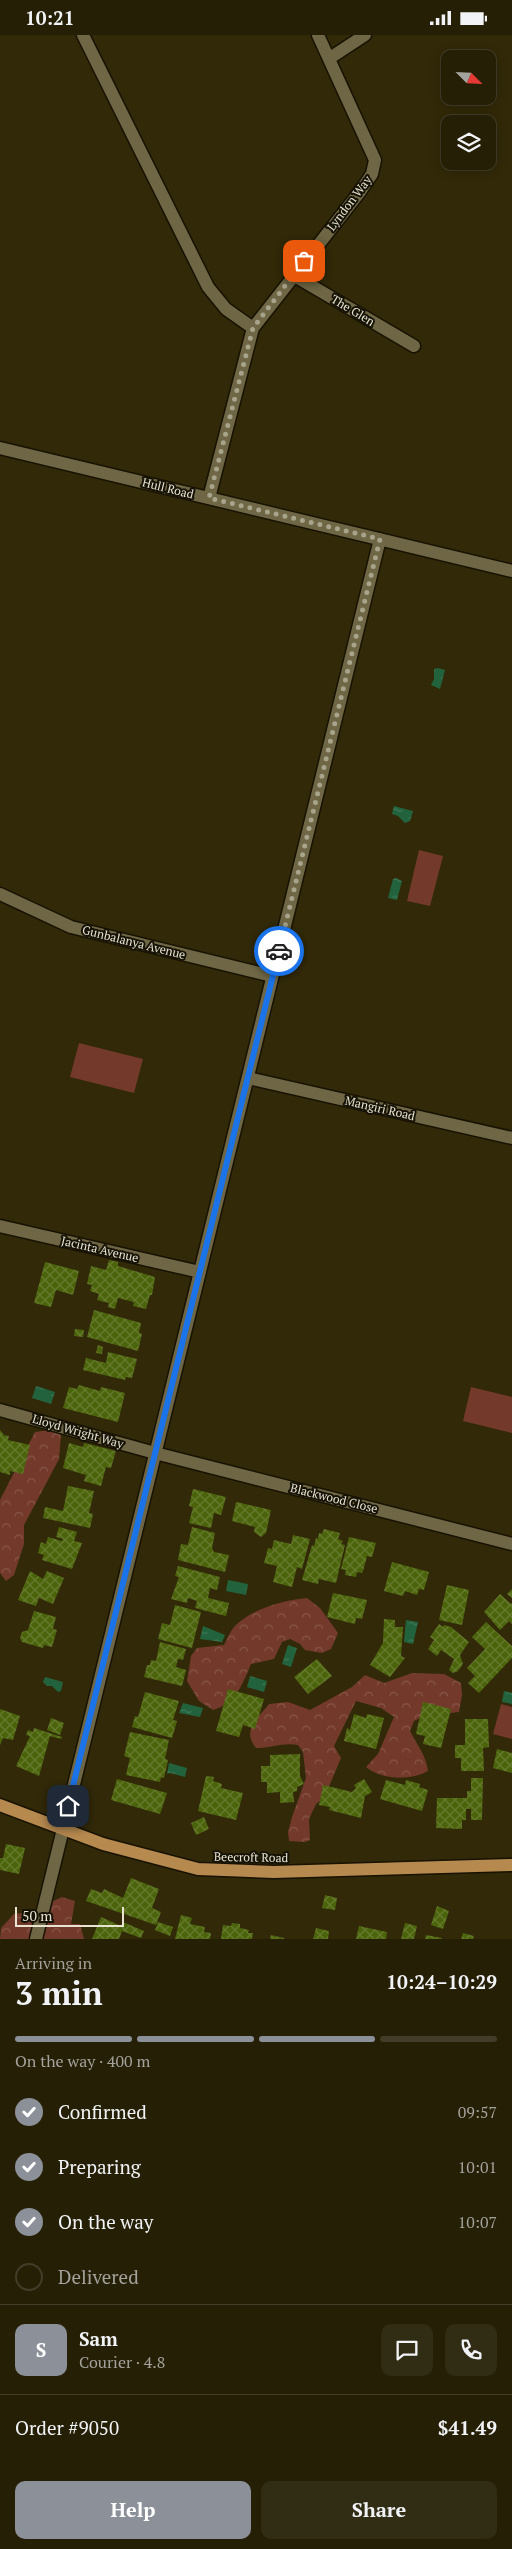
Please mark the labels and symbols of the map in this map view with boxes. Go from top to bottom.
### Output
north arrow [441,50,496,105]
street label: Lyndon Way [323,172,375,234]
pin [283,240,325,282]
street label: The Glen [328,291,378,329]
street label: Hull Road [141,474,196,502]
street label: Gunbalanya Avenue [81,922,187,962]
courier [254,926,304,976]
street label: Mangiri Road [344,1093,417,1123]
street label: Jacinta Avenue [60,1233,140,1265]
street label: Lloyd Wright Way [31,1411,126,1451]
street label: Blackwood Close [289,1480,379,1516]
pin [47,1785,89,1827]
street label: Beecroft Road [214,1849,289,1865]
scale bar [15,1904,124,1927]

